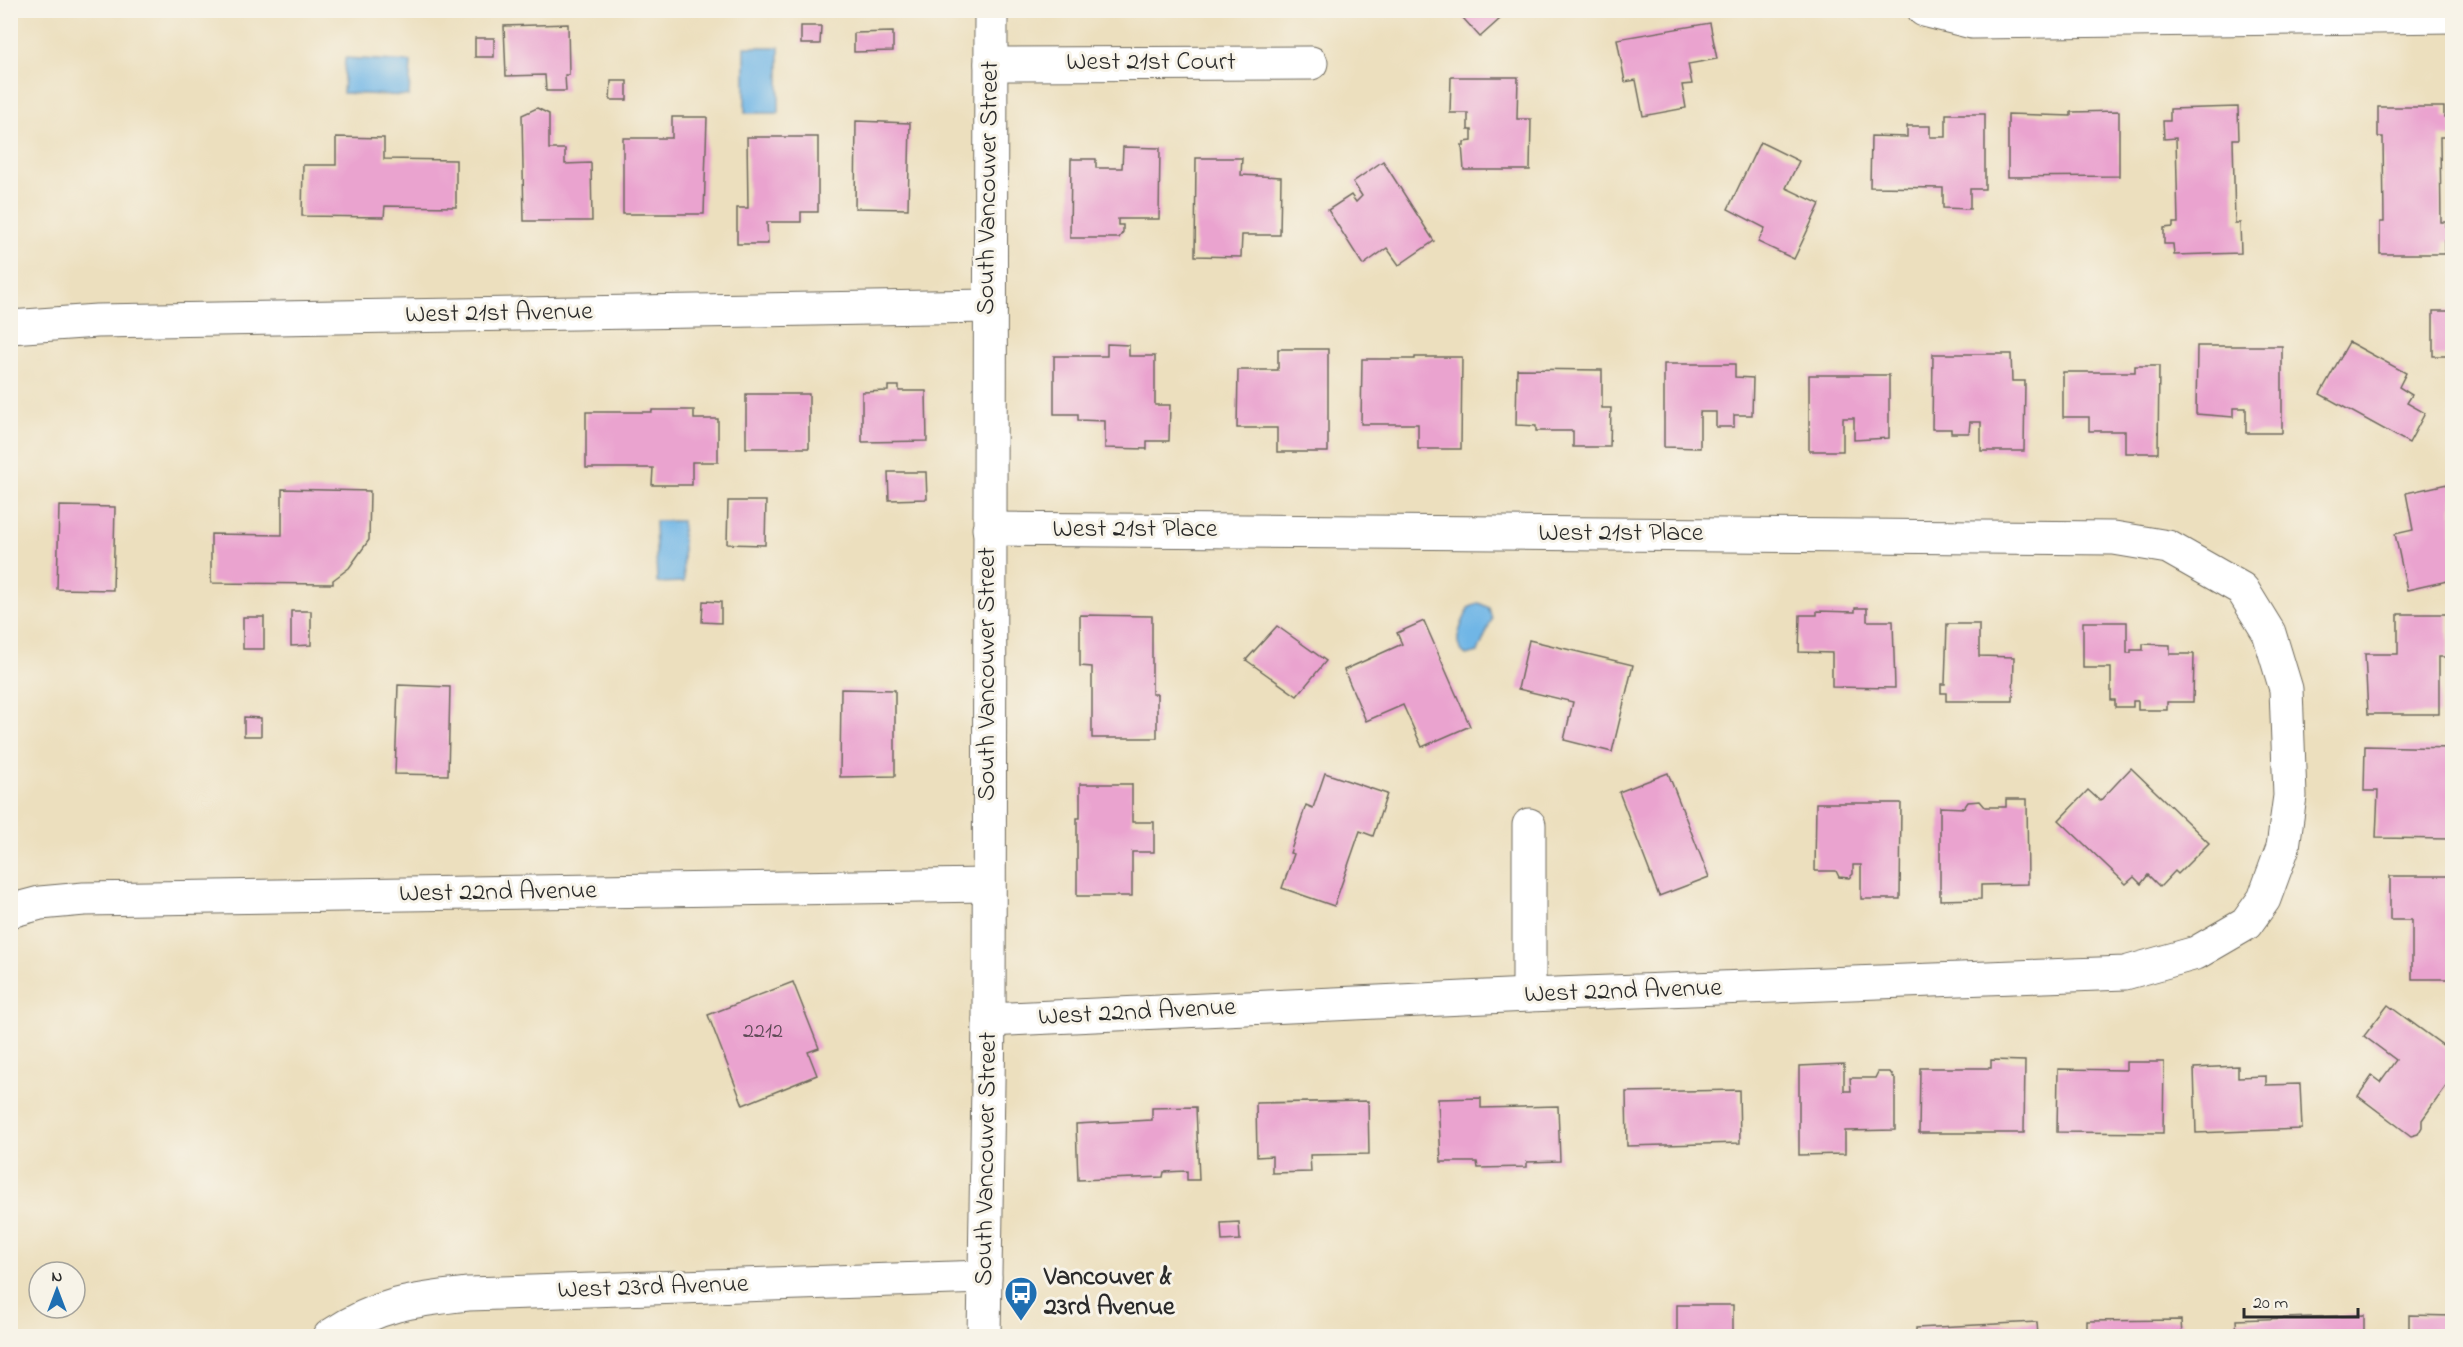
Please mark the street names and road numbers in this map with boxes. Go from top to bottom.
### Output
street label: West 21st Court [1066,44,1236,82]
street label: South Vancouver Street [968,60,1010,315]
street label: West 21st Avenue [405,293,594,335]
street label: West 21st Place [1052,511,1218,549]
street label: West 21st Place [1538,515,1704,553]
street label: South Vancouver Street [969,547,1007,801]
street label: West 22nd Avenue [399,872,598,914]
street label: West 22nd Avenue [1523,970,1723,1014]
street label: West 22nd Avenue [1037,989,1237,1037]
street label: South Vancouver Street [966,1031,1008,1286]
street label: West 23rd Avenue [557,1266,749,1310]

